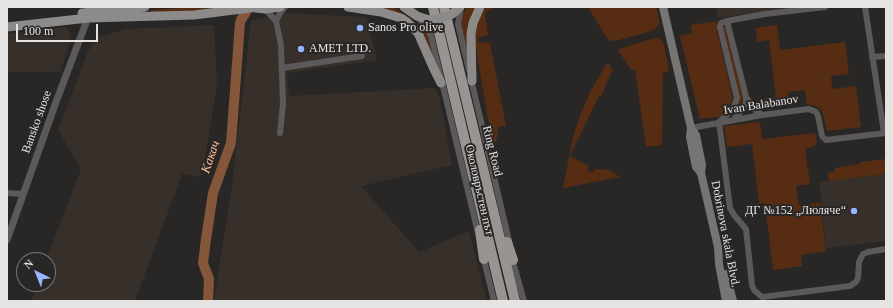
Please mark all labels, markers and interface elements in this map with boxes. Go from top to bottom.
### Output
scale bar [18,16,100,42]
place label: Sanos Pro olive [368,21,443,35]
marker: Sanos Pro olive [355,23,365,33]
text: 100 m [23,24,53,38]
place label: AMET LTD. [309,42,371,56]
marker: AMET LTD. [296,44,306,54]
street label: Bansko shose [19,89,55,155]
street label: Ivan Balabanov [723,92,799,118]
street label: Ring Road [479,124,505,178]
water label: Какач [198,139,224,175]
street label: Околовръстен път [462,143,496,237]
street label: Dobrinova skala Blvd. [708,179,742,289]
place label: ДГ №152 „Люляче“ [745,204,846,218]
marker: ДГ №152 „Люляче“ [849,206,859,216]
north arrow [16,252,56,292]
text: N [21,257,35,271]

